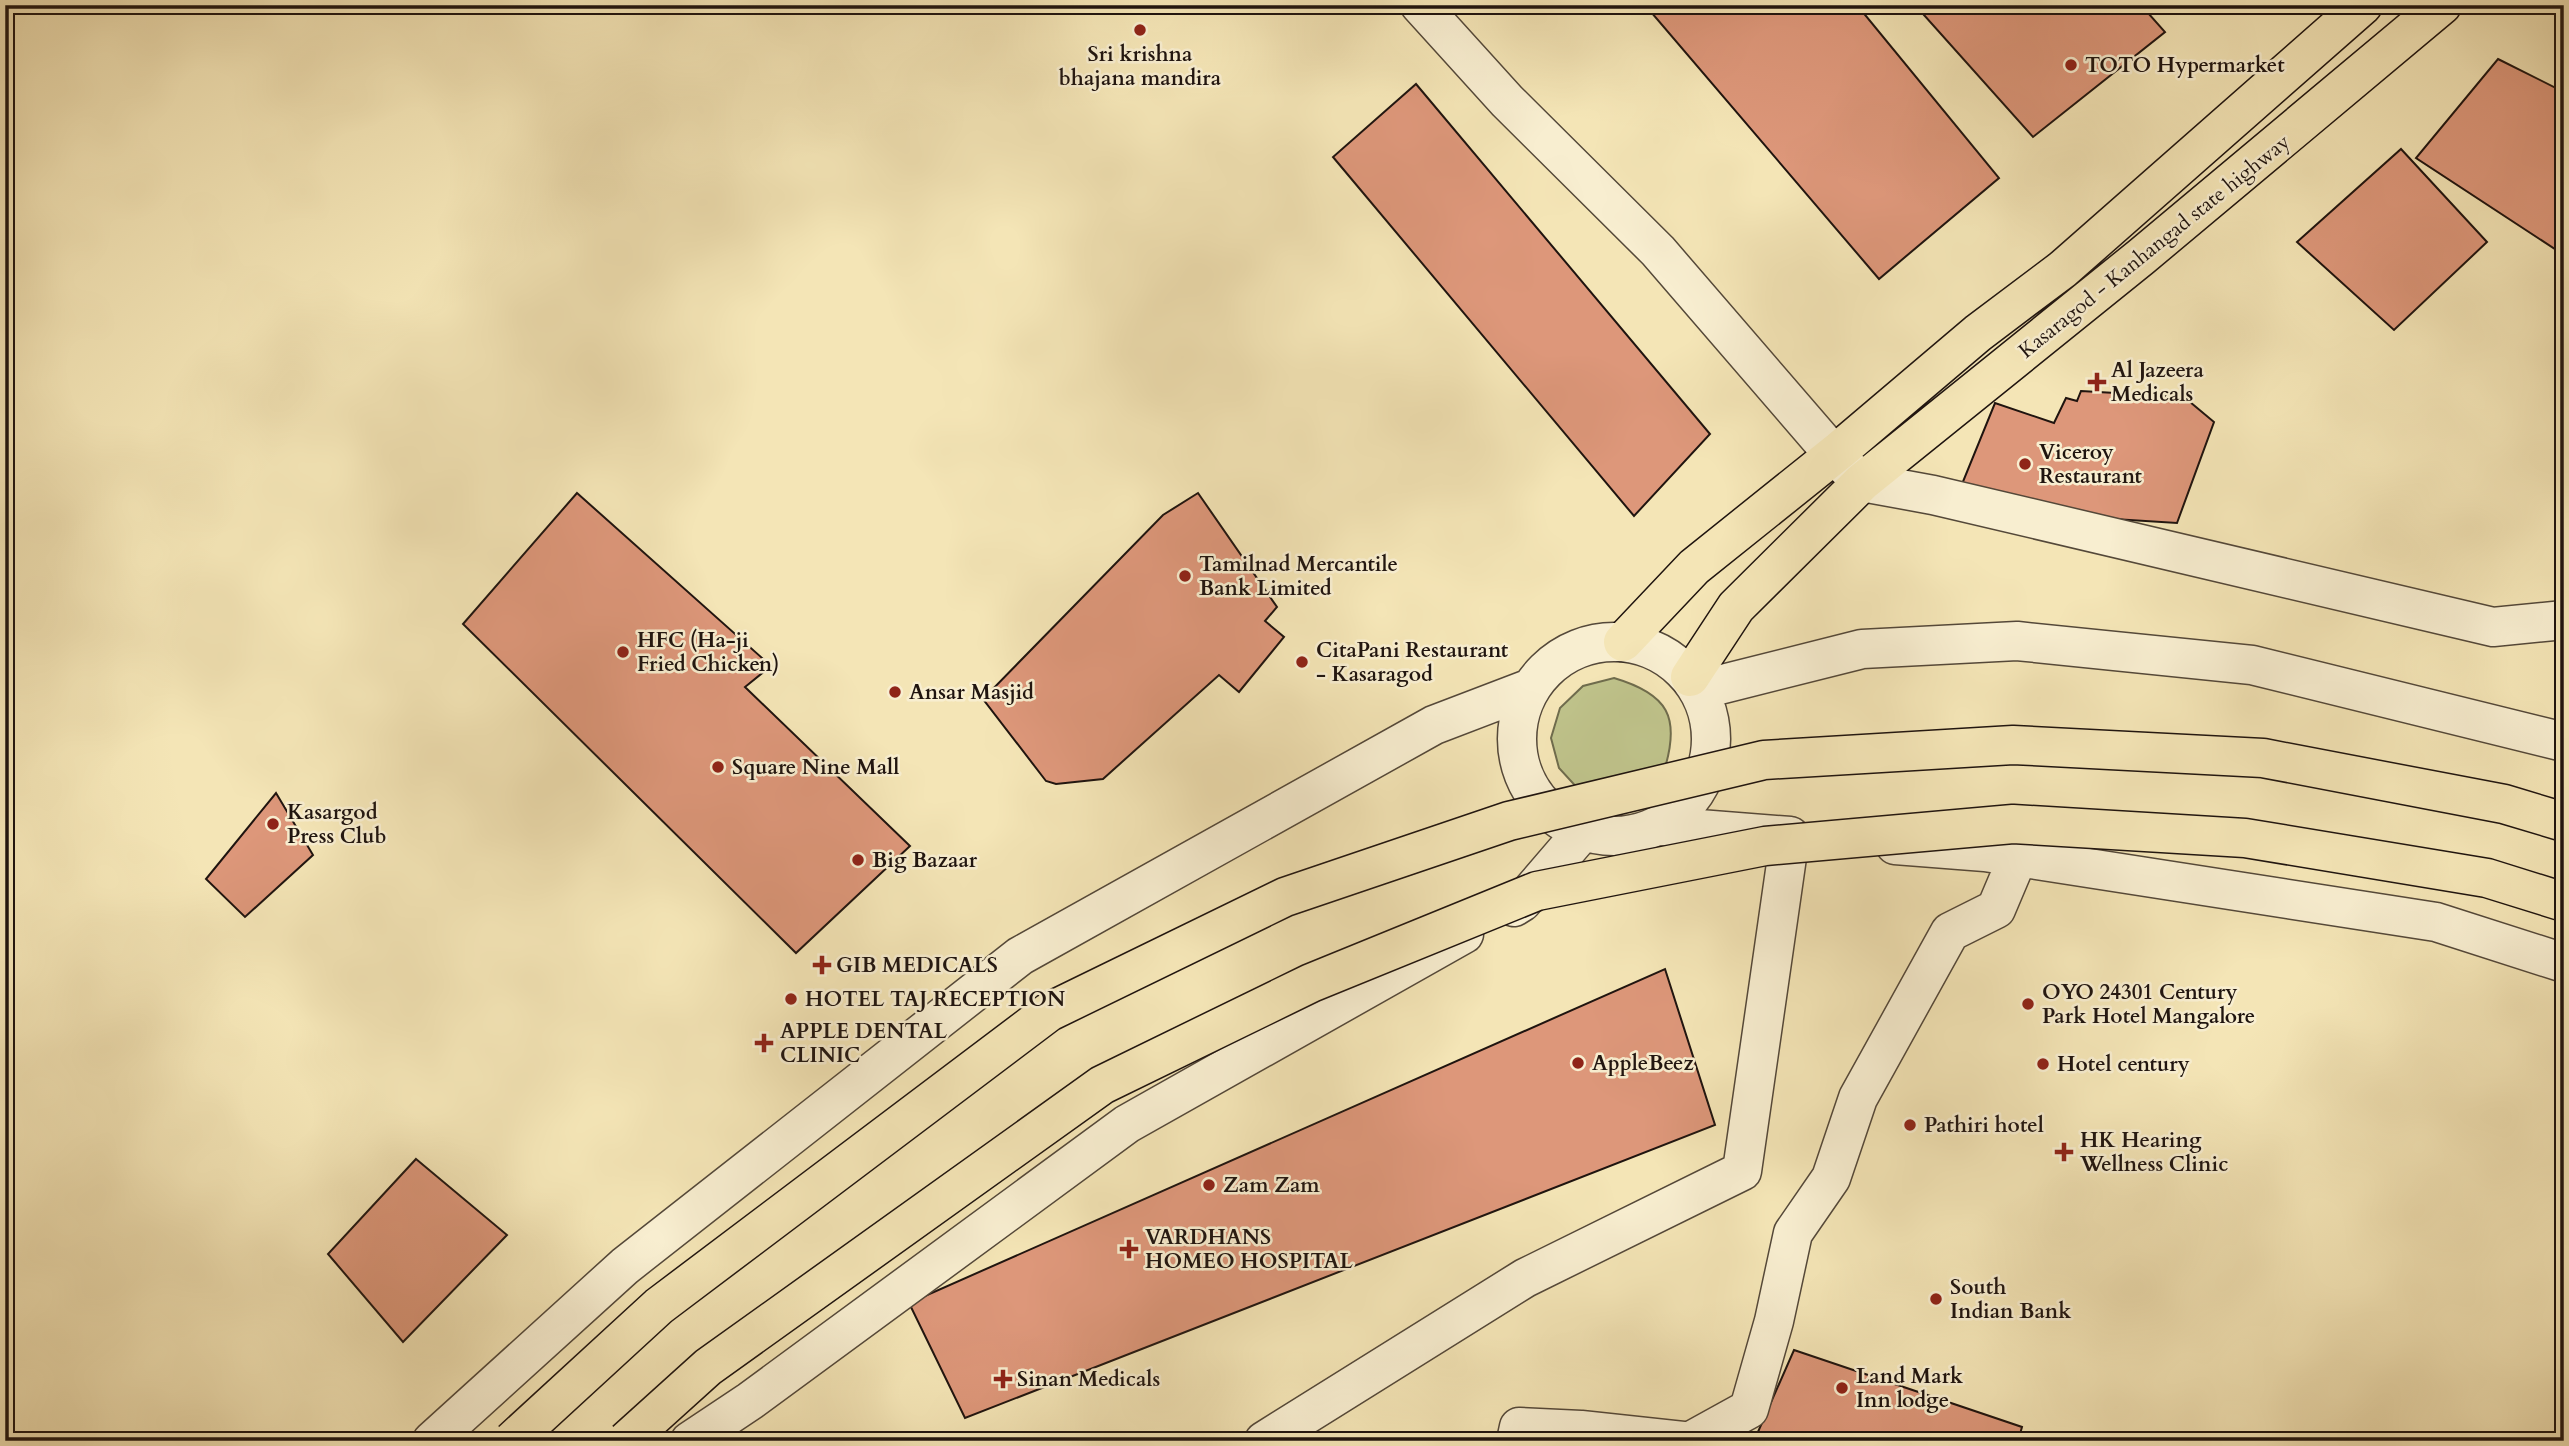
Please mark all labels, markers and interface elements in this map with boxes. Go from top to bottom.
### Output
marker: Sri krishna bhajana mandira [1132,22,1148,38]
place label: Sri krishna bhajana mandira [1059,40,1222,93]
place label: TOTO Hypermarket [2085,51,2285,80]
marker: TOTO Hypermarket [2063,57,2079,73]
street label: Kasaragod - Kanhangad state highway [2012,128,2296,365]
place label: Al Jazeera Medicals [2111,356,2204,409]
marker: Al Jazeera Medicals [2089,374,2105,390]
place label: Viceroy Restaurant [2039,438,2142,491]
marker: Viceroy Restaurant [2017,456,2033,472]
place label: Tamilnad Mercantile Bank Limited [1199,550,1398,603]
marker: Tamilnad Mercantile Bank Limited [1177,568,1193,584]
place label: HFC (Ha-ji Fried Chicken) [637,626,779,679]
place label: CitaPani Restaurant - Kasaragod [1316,636,1509,689]
marker: HFC (Ha-ji Fried Chicken) [615,644,631,660]
marker: CitaPani Restaurant - Kasaragod [1294,654,1310,670]
place label: Ansar Masjid [909,678,1034,707]
marker: Ansar Masjid [887,684,903,700]
place label: Square Nine Mall [732,753,899,782]
marker: Square Nine Mall [710,759,726,775]
place label: Kasargod Press Club [287,798,387,851]
marker: Kasargod Press Club [265,816,281,832]
place label: Big Bazaar [872,846,978,875]
marker: Big Bazaar [850,852,866,868]
place label: GIB MEDICALS [836,951,998,980]
marker: GIB MEDICALS [814,957,830,973]
place label: OYO 24301 Century Park Hotel Mangalore [2042,978,2255,1031]
place label: HOTEL TAJ RECEPTION [805,985,1065,1014]
marker: HOTEL TAJ RECEPTION [783,991,799,1007]
marker: OYO 24301 Century Park Hotel Mangalore [2020,996,2036,1012]
place label: APPLE DENTAL CLINIC [780,1017,948,1070]
marker: APPLE DENTAL CLINIC [754,1033,774,1053]
place label: AppleBeez [1592,1049,1695,1078]
place label: Hotel century [2057,1050,2190,1079]
marker: AppleBeez [1570,1055,1586,1071]
marker: Hotel century [2035,1056,2051,1072]
place label: Pathiri hotel [1924,1111,2044,1140]
marker: Pathiri hotel [1902,1117,1918,1133]
place label: HK Hearing Wellness Clinic [2079,1126,2228,1179]
marker: HK Hearing Wellness Clinic [2054,1142,2074,1162]
place label: Zam Zam [1223,1171,1320,1200]
marker: Zam Zam [1201,1177,1217,1193]
place label: VARDHANS HOMEO HOSPITAL [1145,1223,1353,1276]
marker: VARDHANS HOMEO HOSPITAL [1119,1239,1139,1259]
place label: South Indian Bank [1950,1273,2071,1326]
marker: South Indian Bank [1928,1291,1944,1307]
place label: Land Mark Inn lodge [1856,1362,1963,1415]
place label: Sinan Medicals [1017,1365,1160,1394]
marker: Sinan Medicals [995,1371,1011,1387]
marker: Land Mark Inn lodge [1834,1380,1850,1396]

